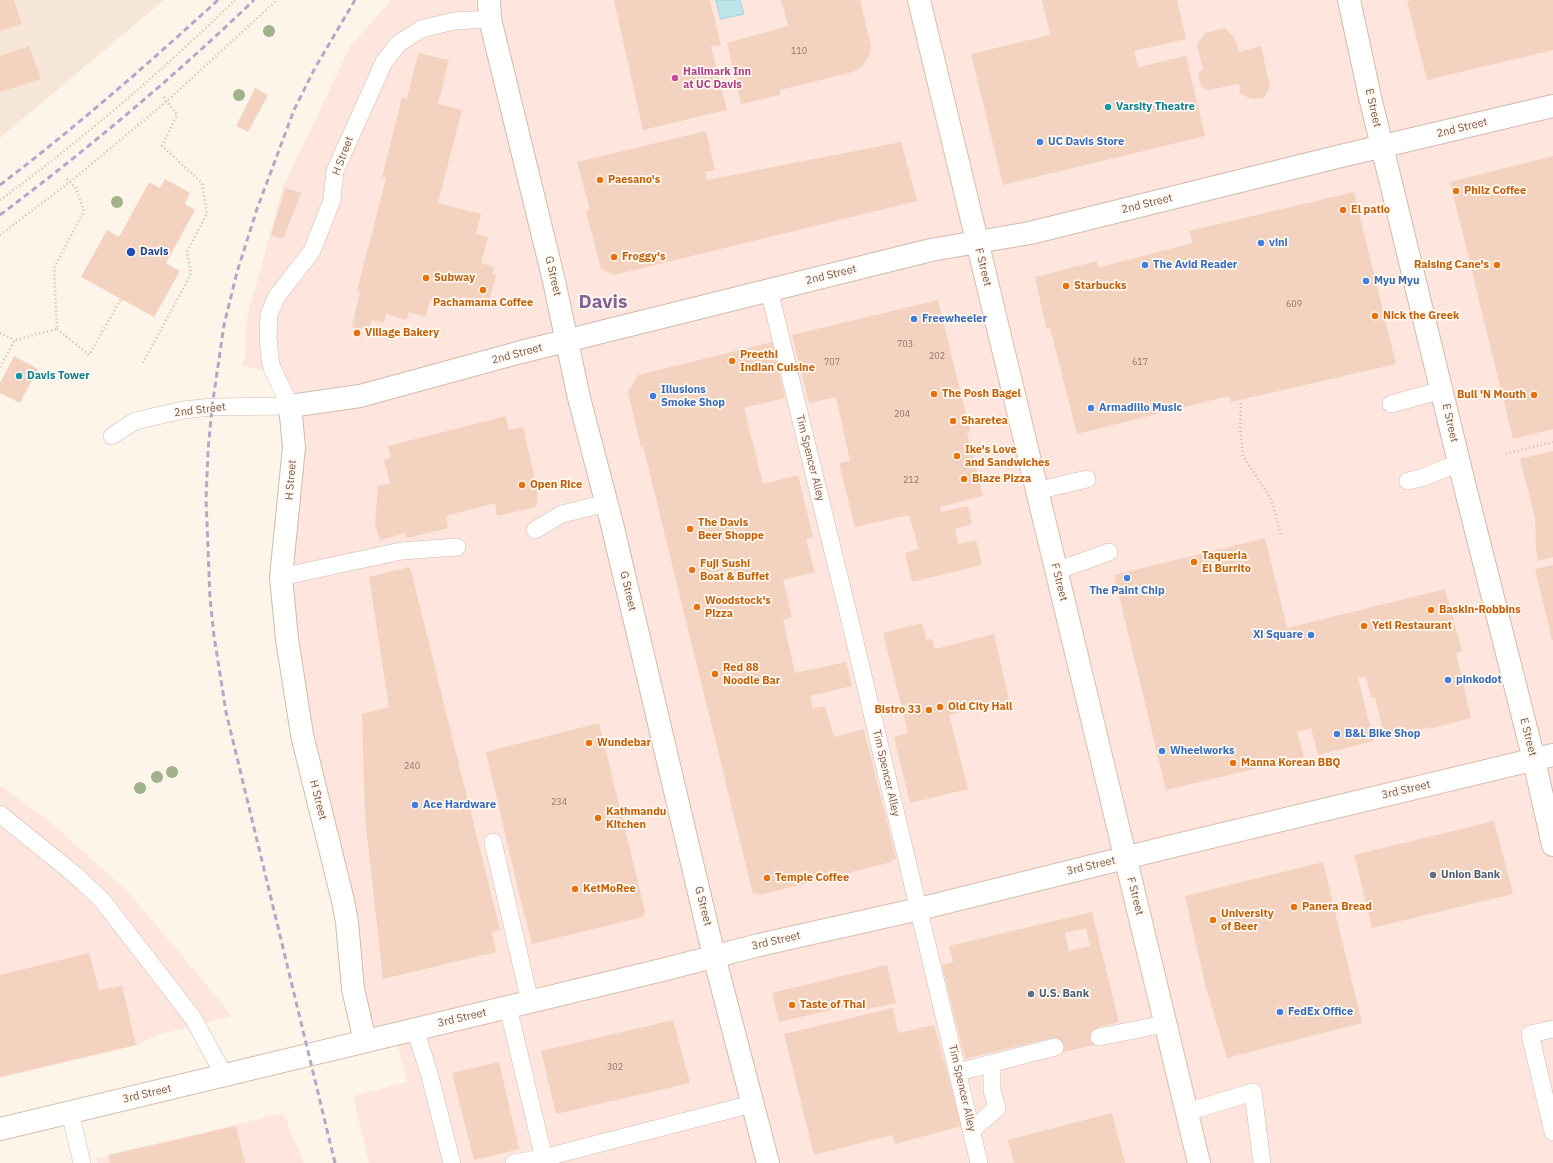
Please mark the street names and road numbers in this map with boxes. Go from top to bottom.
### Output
street label: E Street [1362,87,1384,129]
street label: 2nd Street [1435,115,1489,141]
street label: H Street [330,135,356,177]
street label: 2nd Street [1120,191,1174,217]
street label: F Street [972,247,994,287]
street label: G Street [542,255,564,297]
street label: 2nd Street [804,262,858,288]
street label: 2nd Street [490,341,544,367]
street label: 2nd Street [173,400,227,420]
street label: E Street [1439,402,1461,444]
street label: Tim Spencer Alley [793,413,827,503]
street label: H Street [283,459,299,501]
street label: F Street [1048,562,1070,602]
street label: G Street [617,570,639,612]
street label: E Street [1517,716,1539,758]
street label: Tim Spencer Alley [870,728,902,818]
street label: 3rd Street [1380,778,1432,802]
street label: H Street [307,779,329,821]
street label: 3rd Street [1065,854,1117,878]
street label: F Street [1124,876,1146,916]
street label: G Street [692,885,714,927]
street label: 3rd Street [750,929,802,953]
street label: 3rd Street [436,1006,488,1030]
street label: Tim Spencer Alley [946,1043,978,1133]
street label: 3rd Street [121,1082,173,1106]

